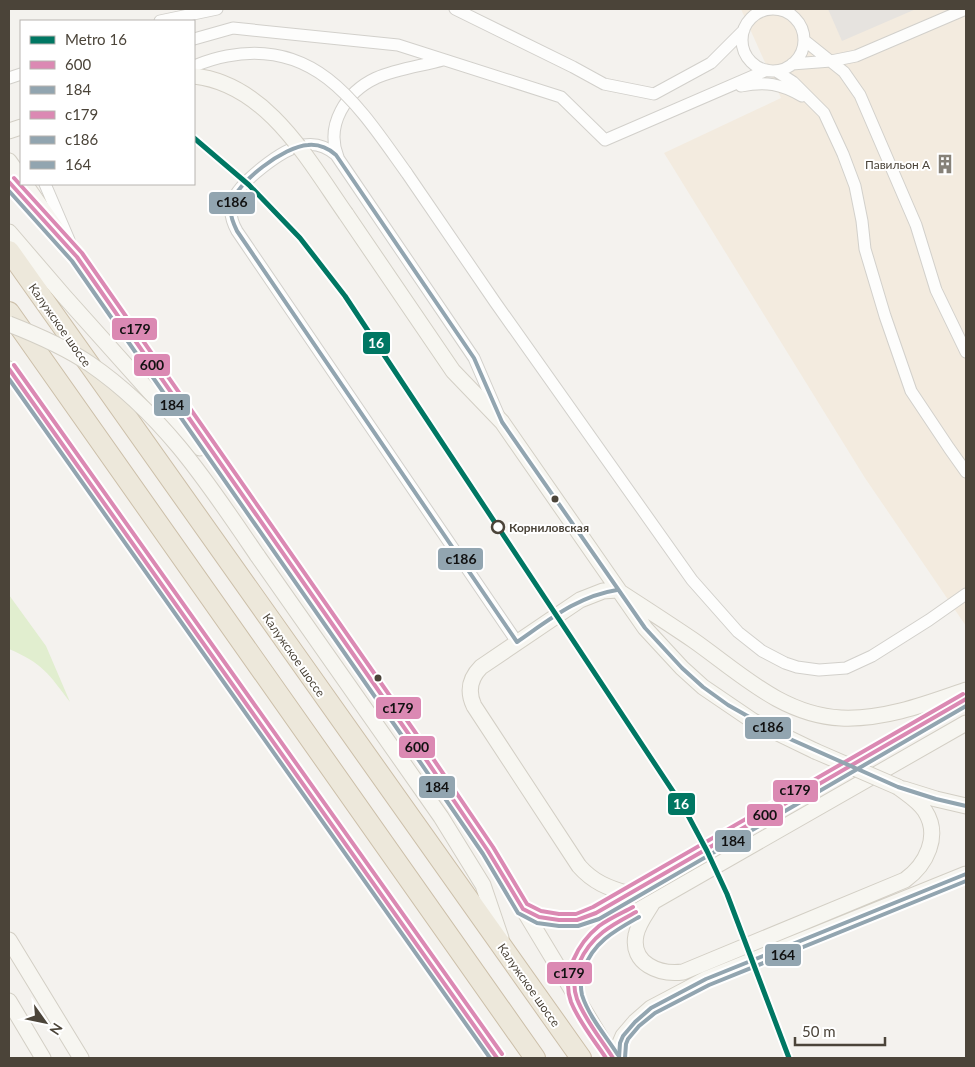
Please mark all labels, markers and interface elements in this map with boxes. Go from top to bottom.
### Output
legend [20,20,195,185]
text: Metro 16 [65,30,127,48]
text: 600 [65,55,91,73]
text: 184 [65,80,91,98]
text: с179 [65,105,98,123]
text: с186 [65,130,99,148]
building icon: Павильон А [934,153,956,175]
text: 164 [65,155,91,173]
place label: Павильон А [865,157,931,172]
line badge: с186 [208,191,256,215]
text: с186 [216,193,248,210]
street label: Калужское шоссе [26,280,94,370]
line badge: с179 [111,317,158,341]
text: с179 [119,320,151,337]
line badge: 16 [362,331,391,355]
text: 16 [368,334,384,351]
line badge: 600 [133,353,171,377]
text: 600 [140,356,164,373]
line badge: 184 [153,393,191,417]
text: 184 [160,396,184,413]
unlabelled marker [550,494,560,504]
marker: Корниловская [491,520,505,534]
place label: Корниловская [509,520,589,535]
line badge: с186 [437,547,484,571]
text: с186 [445,550,477,567]
street label: Калужское шоссе [260,610,328,700]
unlabelled marker [373,673,383,683]
line badge: с179 [375,696,422,720]
text: с179 [382,699,414,716]
line badge: с186 [744,716,792,740]
text: с186 [752,718,784,735]
line badge: 600 [398,735,436,759]
text: 600 [405,738,429,755]
line badge: 184 [418,775,456,799]
text: 184 [425,778,449,795]
line badge: с179 [772,779,819,803]
text: с179 [779,781,811,798]
line badge: 16 [667,792,696,816]
text: 16 [673,795,689,812]
line badge: 600 [746,803,784,827]
text: 600 [753,806,777,823]
line badge: 184 [714,829,752,853]
text: 184 [721,832,745,849]
street label: Калужское шоссе [495,940,563,1030]
line badge: 164 [764,943,802,967]
text: 164 [771,946,795,963]
line badge: с179 [546,961,593,985]
text: с179 [553,964,585,981]
north arrow [20,997,70,1047]
scale bar [795,1014,885,1046]
text: N [46,1020,66,1039]
text: 50 m [802,1022,836,1040]

